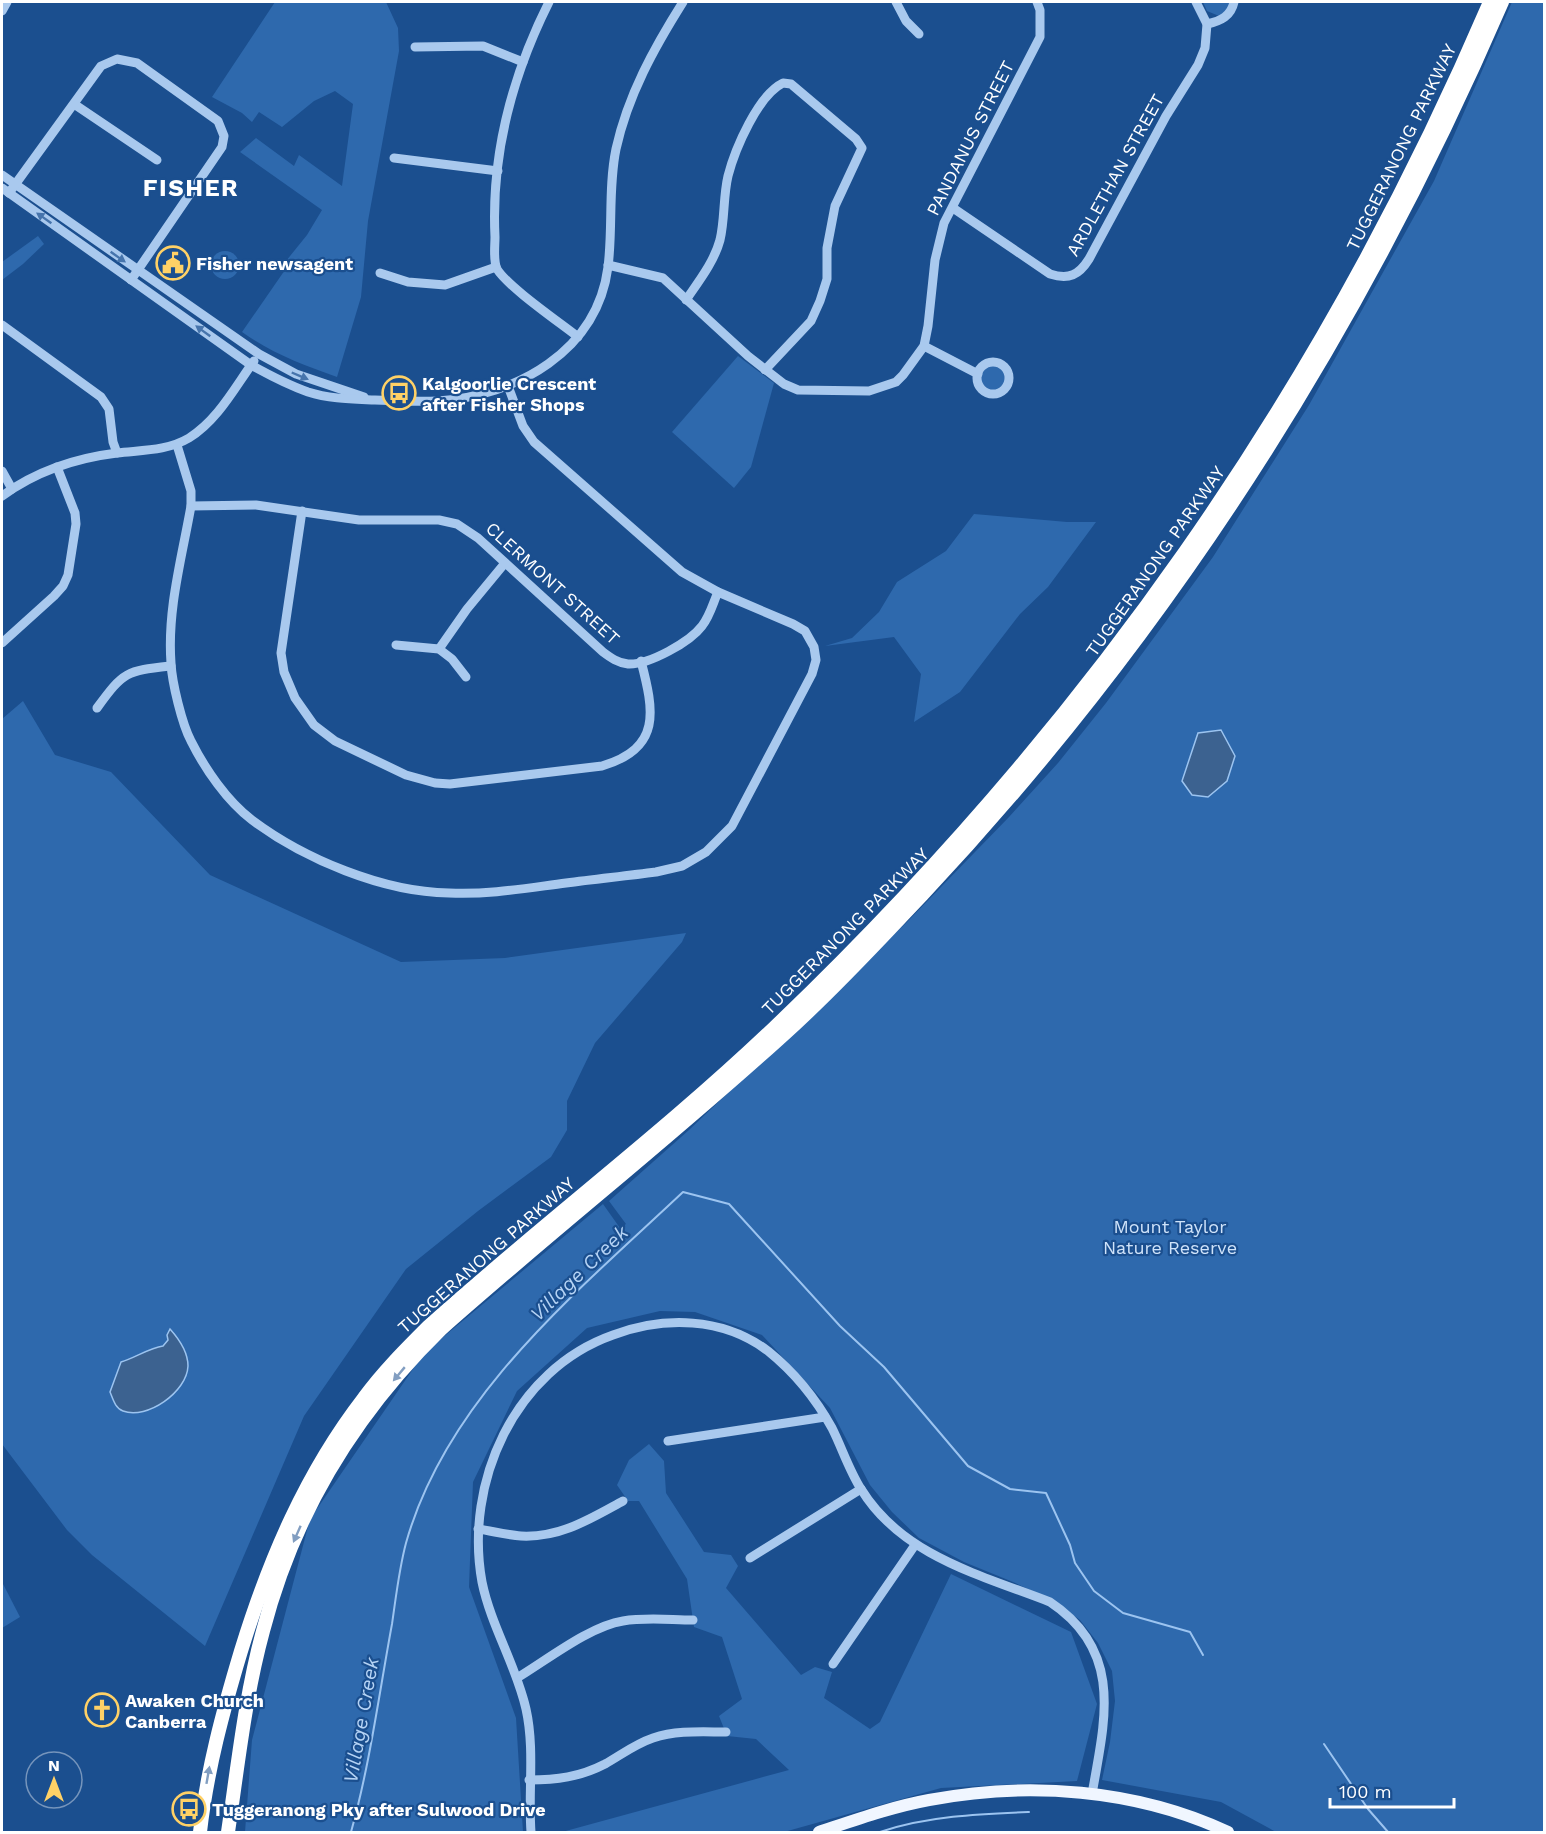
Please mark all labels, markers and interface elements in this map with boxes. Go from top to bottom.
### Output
street label: TUGGERANONG PARKWAY [1342,40,1461,254]
street label: PANDANUS STREET [922,57,1018,219]
street label: ARDLETHAN STREET [1062,90,1168,260]
district label: FISHER [143,174,239,202]
one-way arrow [37,212,53,224]
public building icon: Fisher newsagent [155,245,191,281]
one-way arrow [110,251,126,263]
place label: Fisher newsagent [196,253,353,274]
one-way arrow [196,325,212,337]
one-way arrow [291,371,309,381]
place label: Kalgoorlie Crescent after Fisher Shops [422,373,596,415]
bus stop icon: Kalgoorlie Crescent after Fisher Shops [381,375,417,411]
street label: TUGGERANONG PARKWAY [1081,461,1229,660]
street label: CLERMONT STREET [482,517,624,649]
street label: TUGGERANONG PARKWAY [757,843,933,1019]
street label: TUGGERANONG PARKWAY [393,1172,579,1338]
park label: Mount Taylor Nature Reserve [1103,1216,1237,1258]
water label: Village Creek [525,1220,634,1326]
one-way arrow [393,1366,406,1381]
one-way arrow [291,1525,301,1543]
water label: Village Creek [338,1654,384,1785]
place label: Awaken Church Canberra [125,1690,264,1732]
church icon: Awaken Church Canberra [84,1692,120,1728]
north arrow [24,1750,84,1810]
text: N [48,1756,60,1775]
one-way arrow [204,1765,213,1784]
scale bar [1330,1771,1454,1809]
text: 100 m [1339,1781,1392,1802]
bus stop icon: Tuggeranong Pky after Sulwood Drive [171,1791,207,1827]
place label: Tuggeranong Pky after Sulwood Drive [212,1799,546,1820]

